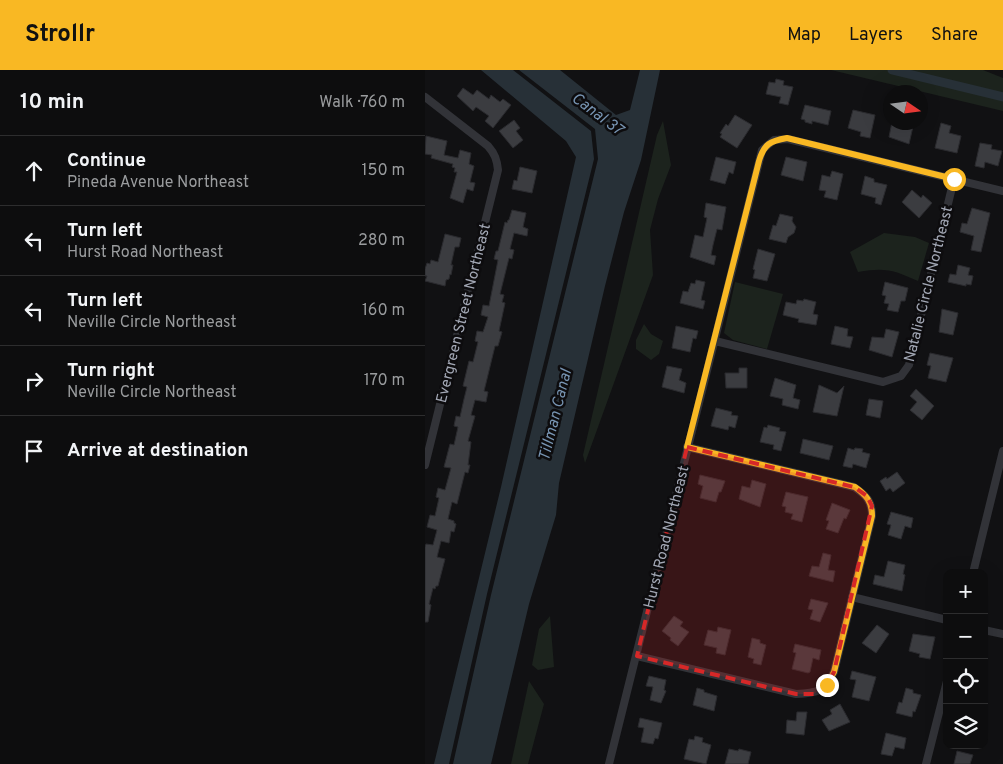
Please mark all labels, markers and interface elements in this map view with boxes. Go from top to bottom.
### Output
text: Strollr [25,20,95,50]
text: Map [787,24,821,47]
text: Layers [849,24,903,47]
text: Share [931,24,978,47]
north arrow [883,85,928,130]
text: 10 min [20,89,84,116]
water label: Canal 37 [567,89,628,142]
text: Walk · 760 m [319,93,405,113]
text: Continue [67,149,146,173]
icon: ahead [20,157,48,185]
text: 150 m [362,161,405,181]
route start [943,168,966,191]
text: Pineda Avenue Northeast [67,173,249,193]
street label: Natalie Circle Northeast [901,204,958,364]
text: Turn left [67,219,143,243]
street label: Evergreen Street Northeast [433,222,496,405]
icon: left [20,227,48,255]
text: 280 m [358,231,405,251]
text: Hurst Road Northeast [67,243,223,263]
text: Turn left [67,289,143,313]
icon: left [20,297,48,325]
text: 160 m [362,301,405,321]
text: Neville Circle Northeast [67,313,236,333]
text: Turn right [67,359,155,383]
icon: right [20,367,48,395]
water label: Tillman Canal [535,367,577,463]
text: 170 m [364,371,405,391]
text: Neville Circle Northeast [67,383,236,403]
icon: arrive [20,437,48,465]
text: Arrive at destination [67,439,248,463]
street label: Hurst Road Northeast [641,464,694,611]
map controls [943,569,988,749]
button: + [943,569,988,614]
button: − [943,614,988,659]
button: locate [943,659,988,704]
route end [816,674,839,697]
button: layers [943,704,988,749]

